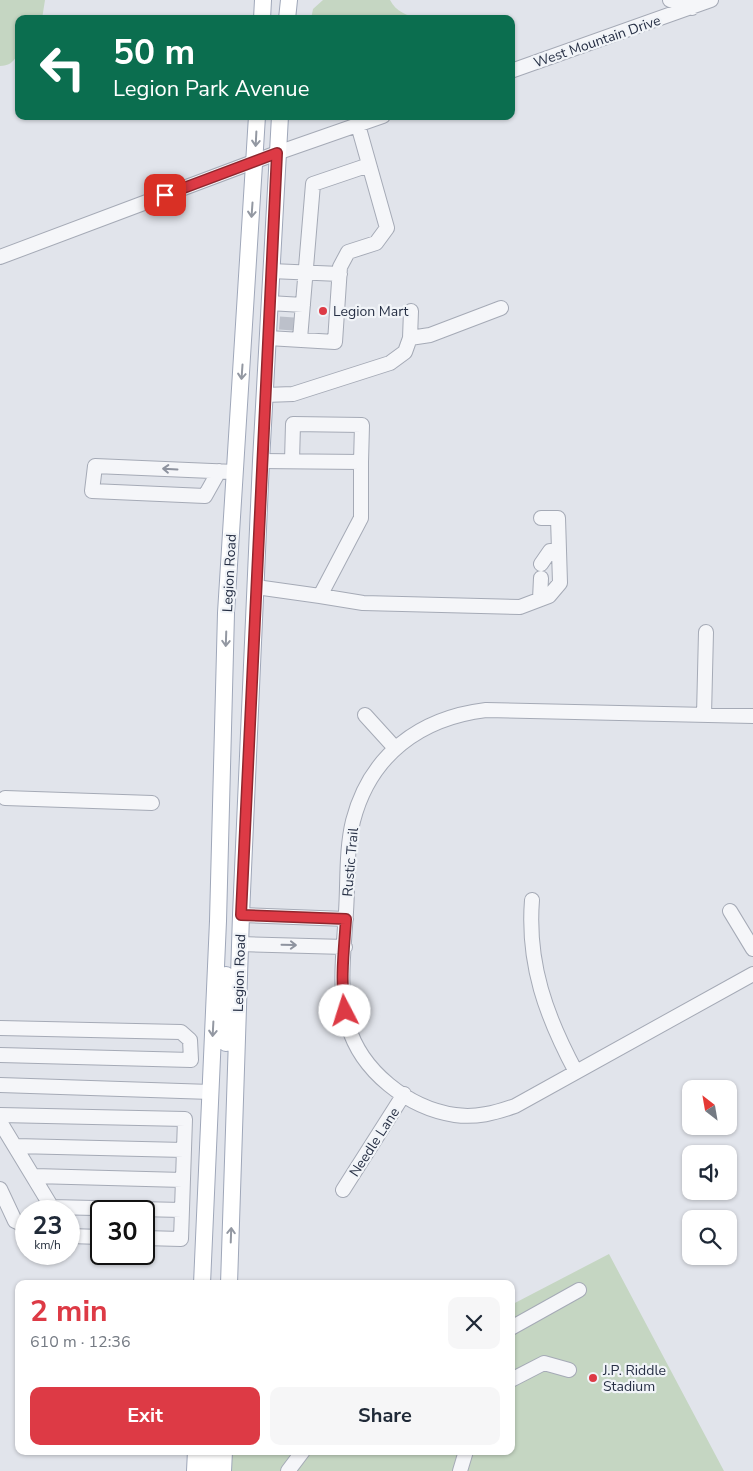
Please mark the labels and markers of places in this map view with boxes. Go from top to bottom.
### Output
pin [144,174,186,216]
place label: Legion Mart [333,302,409,321]
marker: Legion Mart [317,305,329,317]
place label: J.P. Riddle Stadium [602,1361,666,1396]
marker: J.P. Riddle Stadium [587,1372,599,1384]

